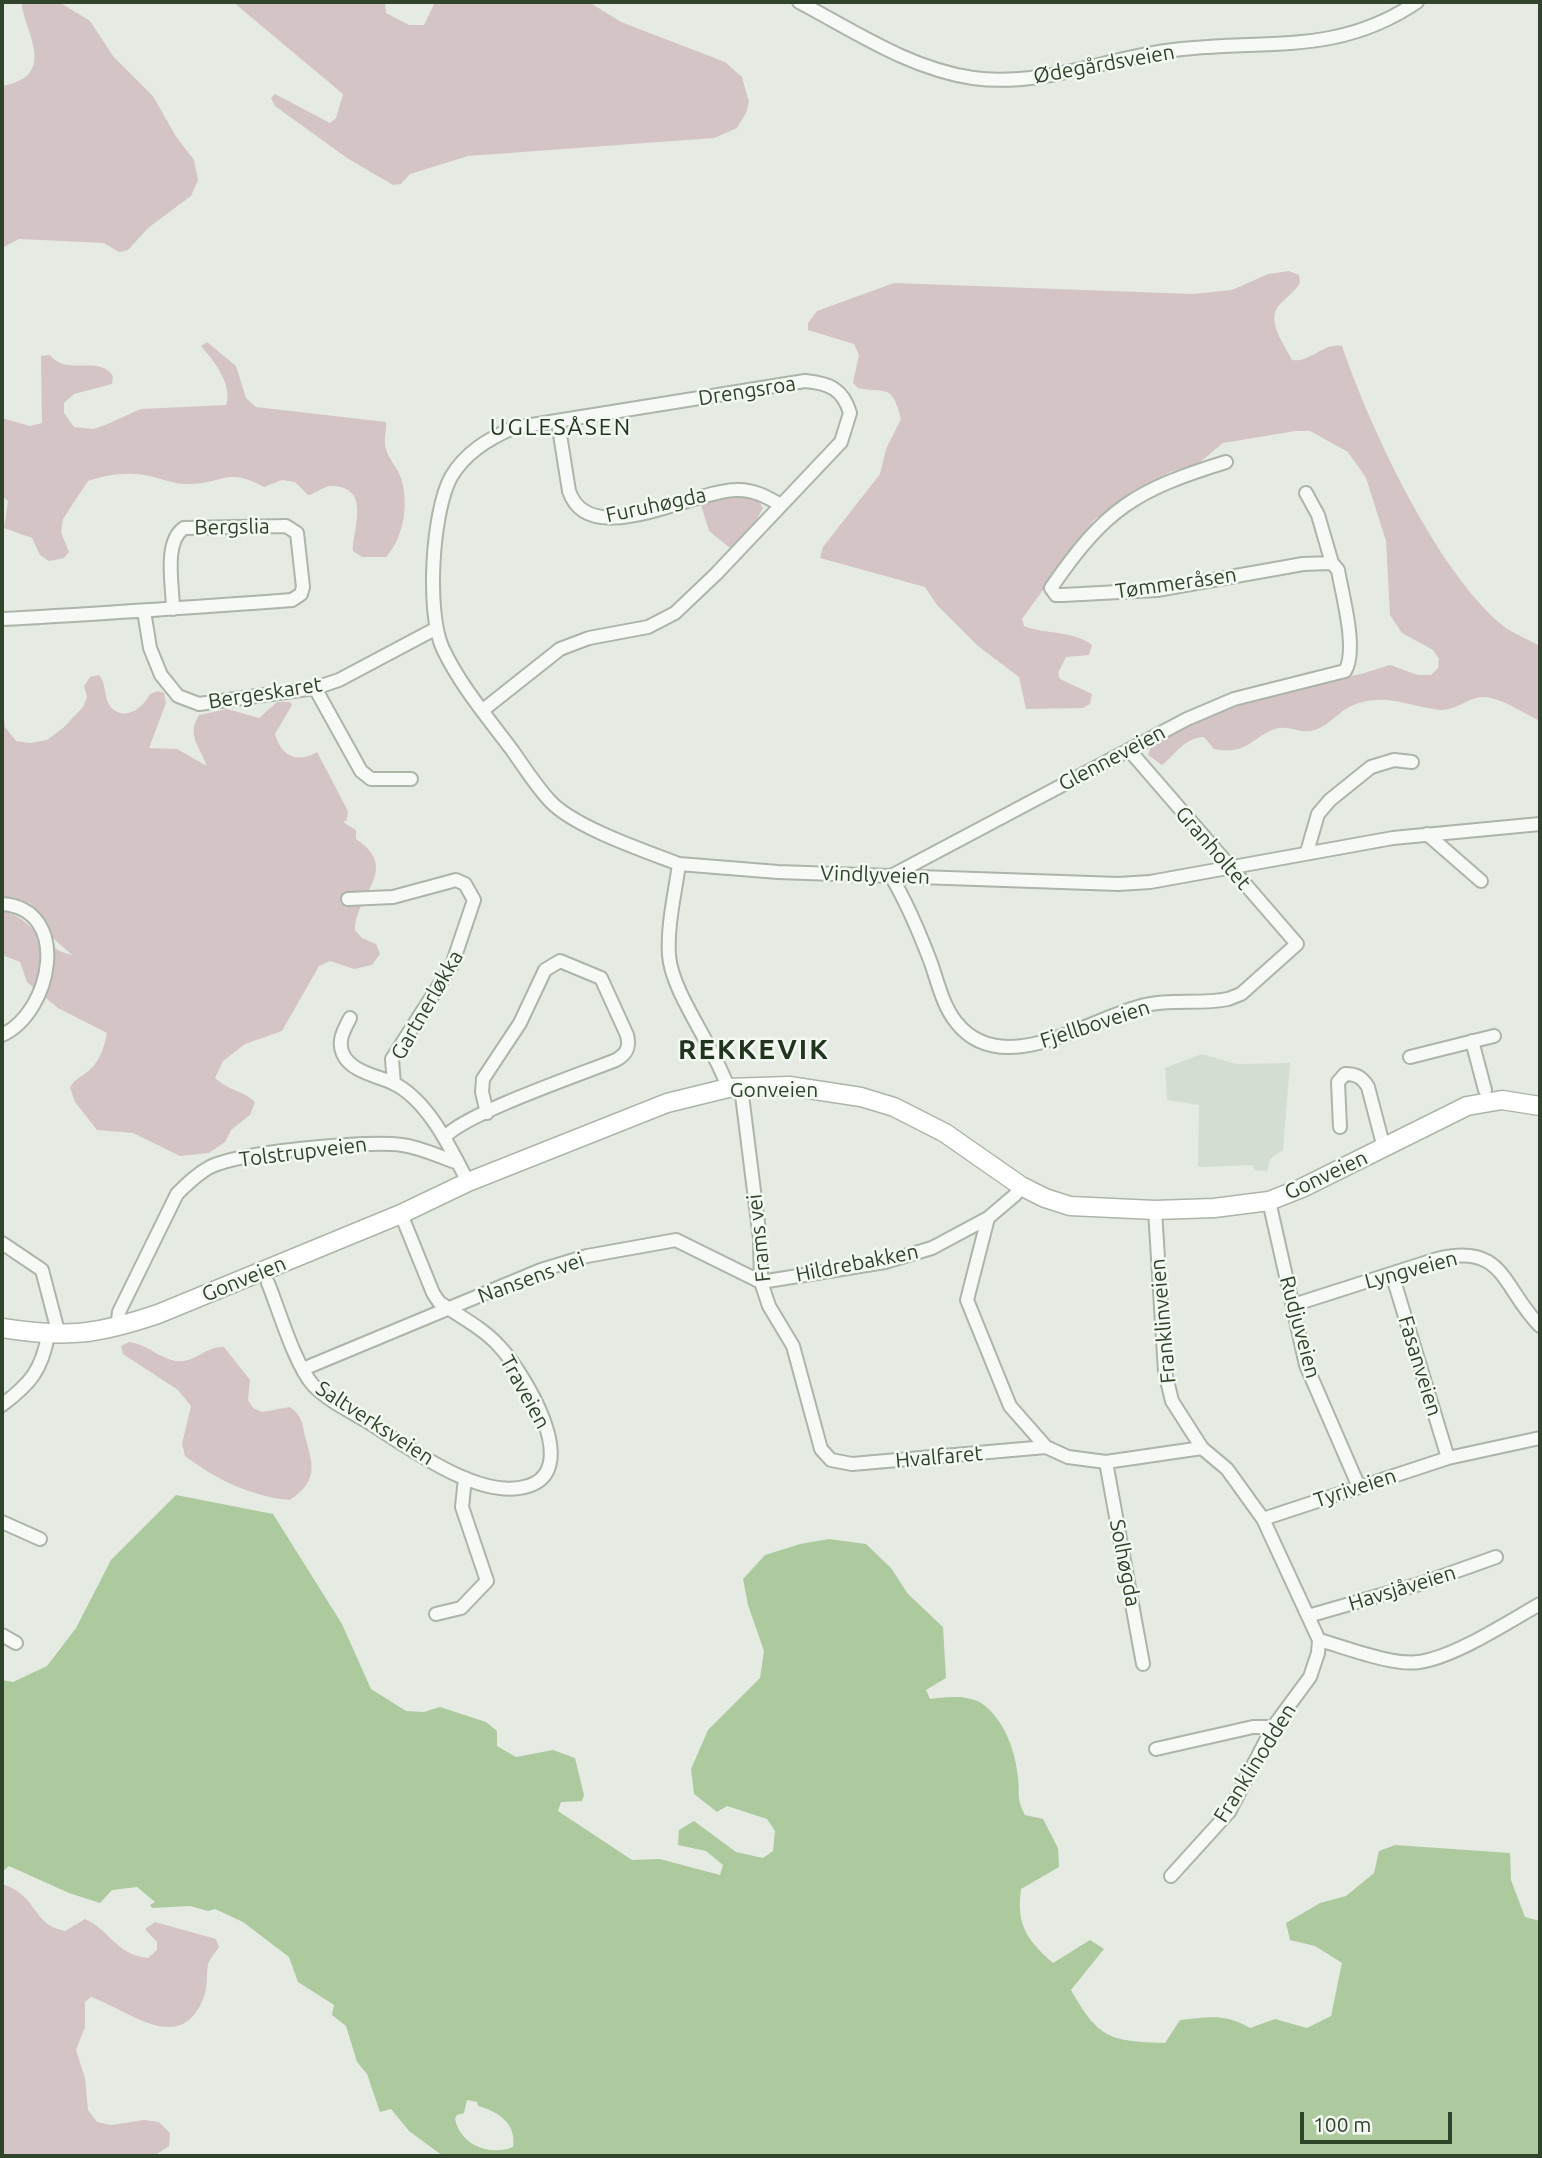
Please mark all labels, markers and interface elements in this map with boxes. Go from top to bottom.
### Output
street label: Ødegårdsveien [1031,39,1177,89]
street label: Drengsroa [696,371,798,411]
district label: UGLESÅSEN [491,413,631,441]
street label: Furuhøgda [603,482,709,528]
street label: Bergslia [194,514,270,540]
street label: Tømmeråsen [1114,562,1238,604]
street label: Bergeskaret [206,672,324,714]
street label: Glenneveien [1054,719,1170,797]
street label: Granholtet [1170,801,1256,895]
street label: Vindlyveien [820,860,930,890]
street label: Gartnerløkka [386,946,468,1064]
street label: Fjellboveien [1037,994,1153,1054]
district label: REKKEVIK [679,1033,829,1067]
street label: Gonveien [730,1077,818,1103]
street label: Tolstrupveien [238,1132,368,1172]
street label: Gonveien [1281,1145,1371,1205]
street label: Frams vei [742,1193,776,1283]
street label: Hildrebakken [793,1239,921,1287]
street label: Lyngveien [1362,1246,1460,1294]
street label: Nansens vei [474,1247,588,1309]
street label: Gonveien [198,1251,290,1307]
street label: Franklinveien [1145,1258,1181,1384]
street label: Rudjuveien [1274,1273,1326,1381]
street label: Fasanveien [1393,1313,1447,1419]
street label: Traveien [495,1351,555,1433]
street label: Saltverksveien [311,1376,439,1470]
street label: Hvalfaret [894,1441,984,1473]
street label: Tyriveien [1311,1463,1399,1513]
street label: Solhøgda [1104,1517,1146,1609]
street label: Havsjåveien [1345,1560,1459,1616]
street label: Franklinodden [1209,1699,1301,1827]
scale bar [1304,2098,1456,2142]
text: 100 m [1313,2112,1371,2136]

